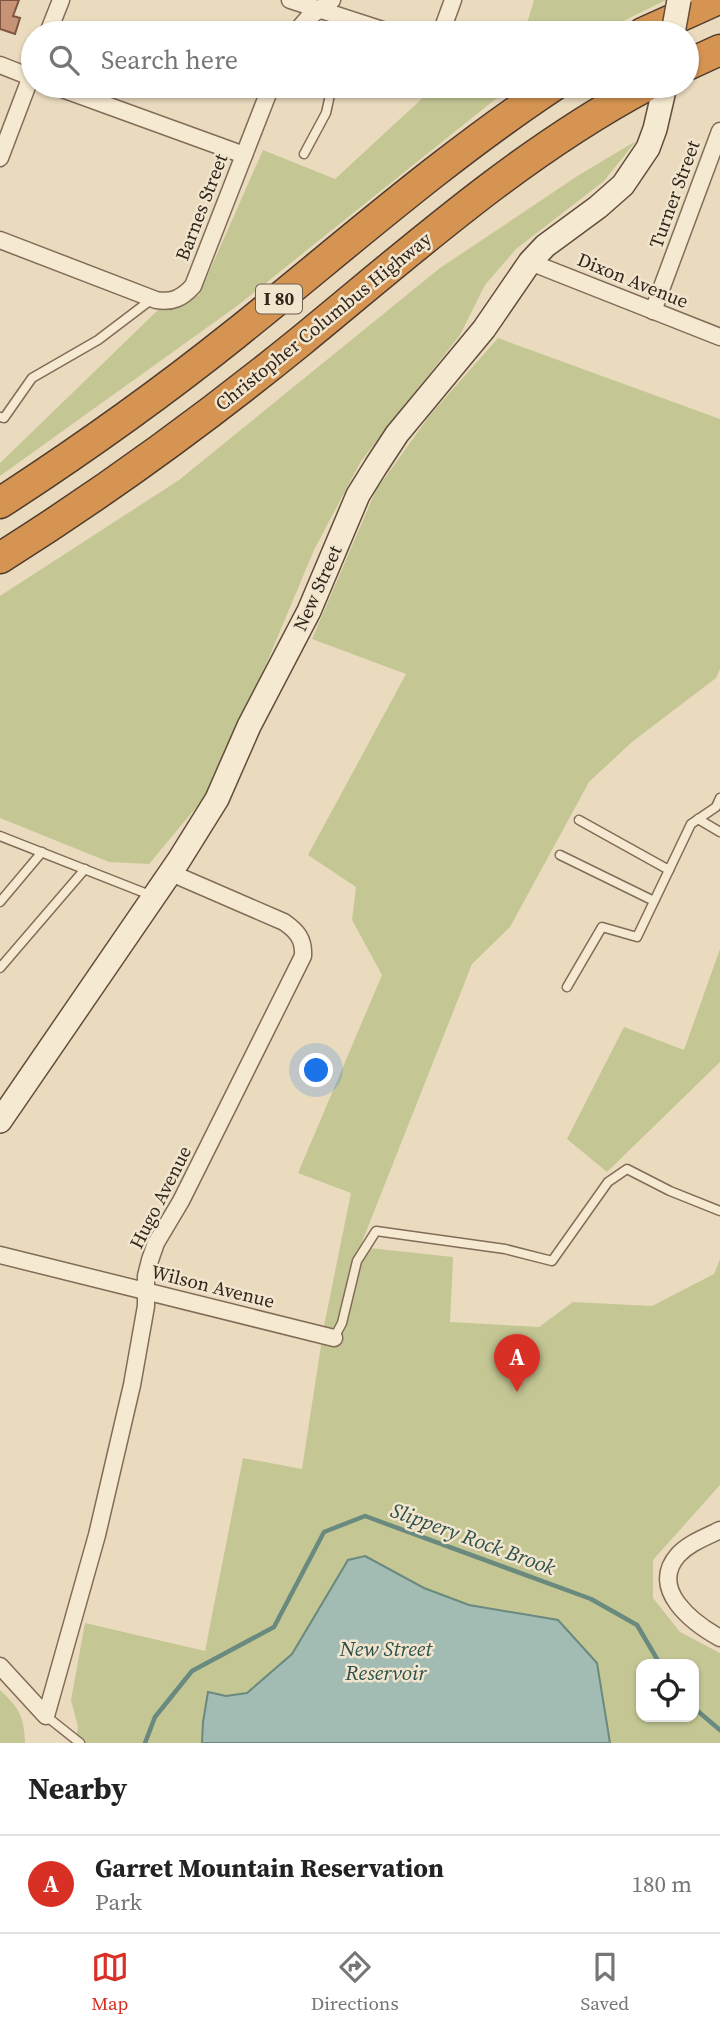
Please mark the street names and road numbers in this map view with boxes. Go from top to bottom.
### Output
street label: Turner Street [642,136,706,252]
street label: Barnes Street [169,149,234,264]
street label: Christopher Columbus Highway [209,225,437,416]
street label: Dixon Avenue [574,246,692,314]
road number: I 80 [256,284,302,314]
street label: New Street [287,540,348,635]
street label: Hugo Avenue [123,1141,197,1253]
street label: Wilson Avenue [149,1258,277,1314]

